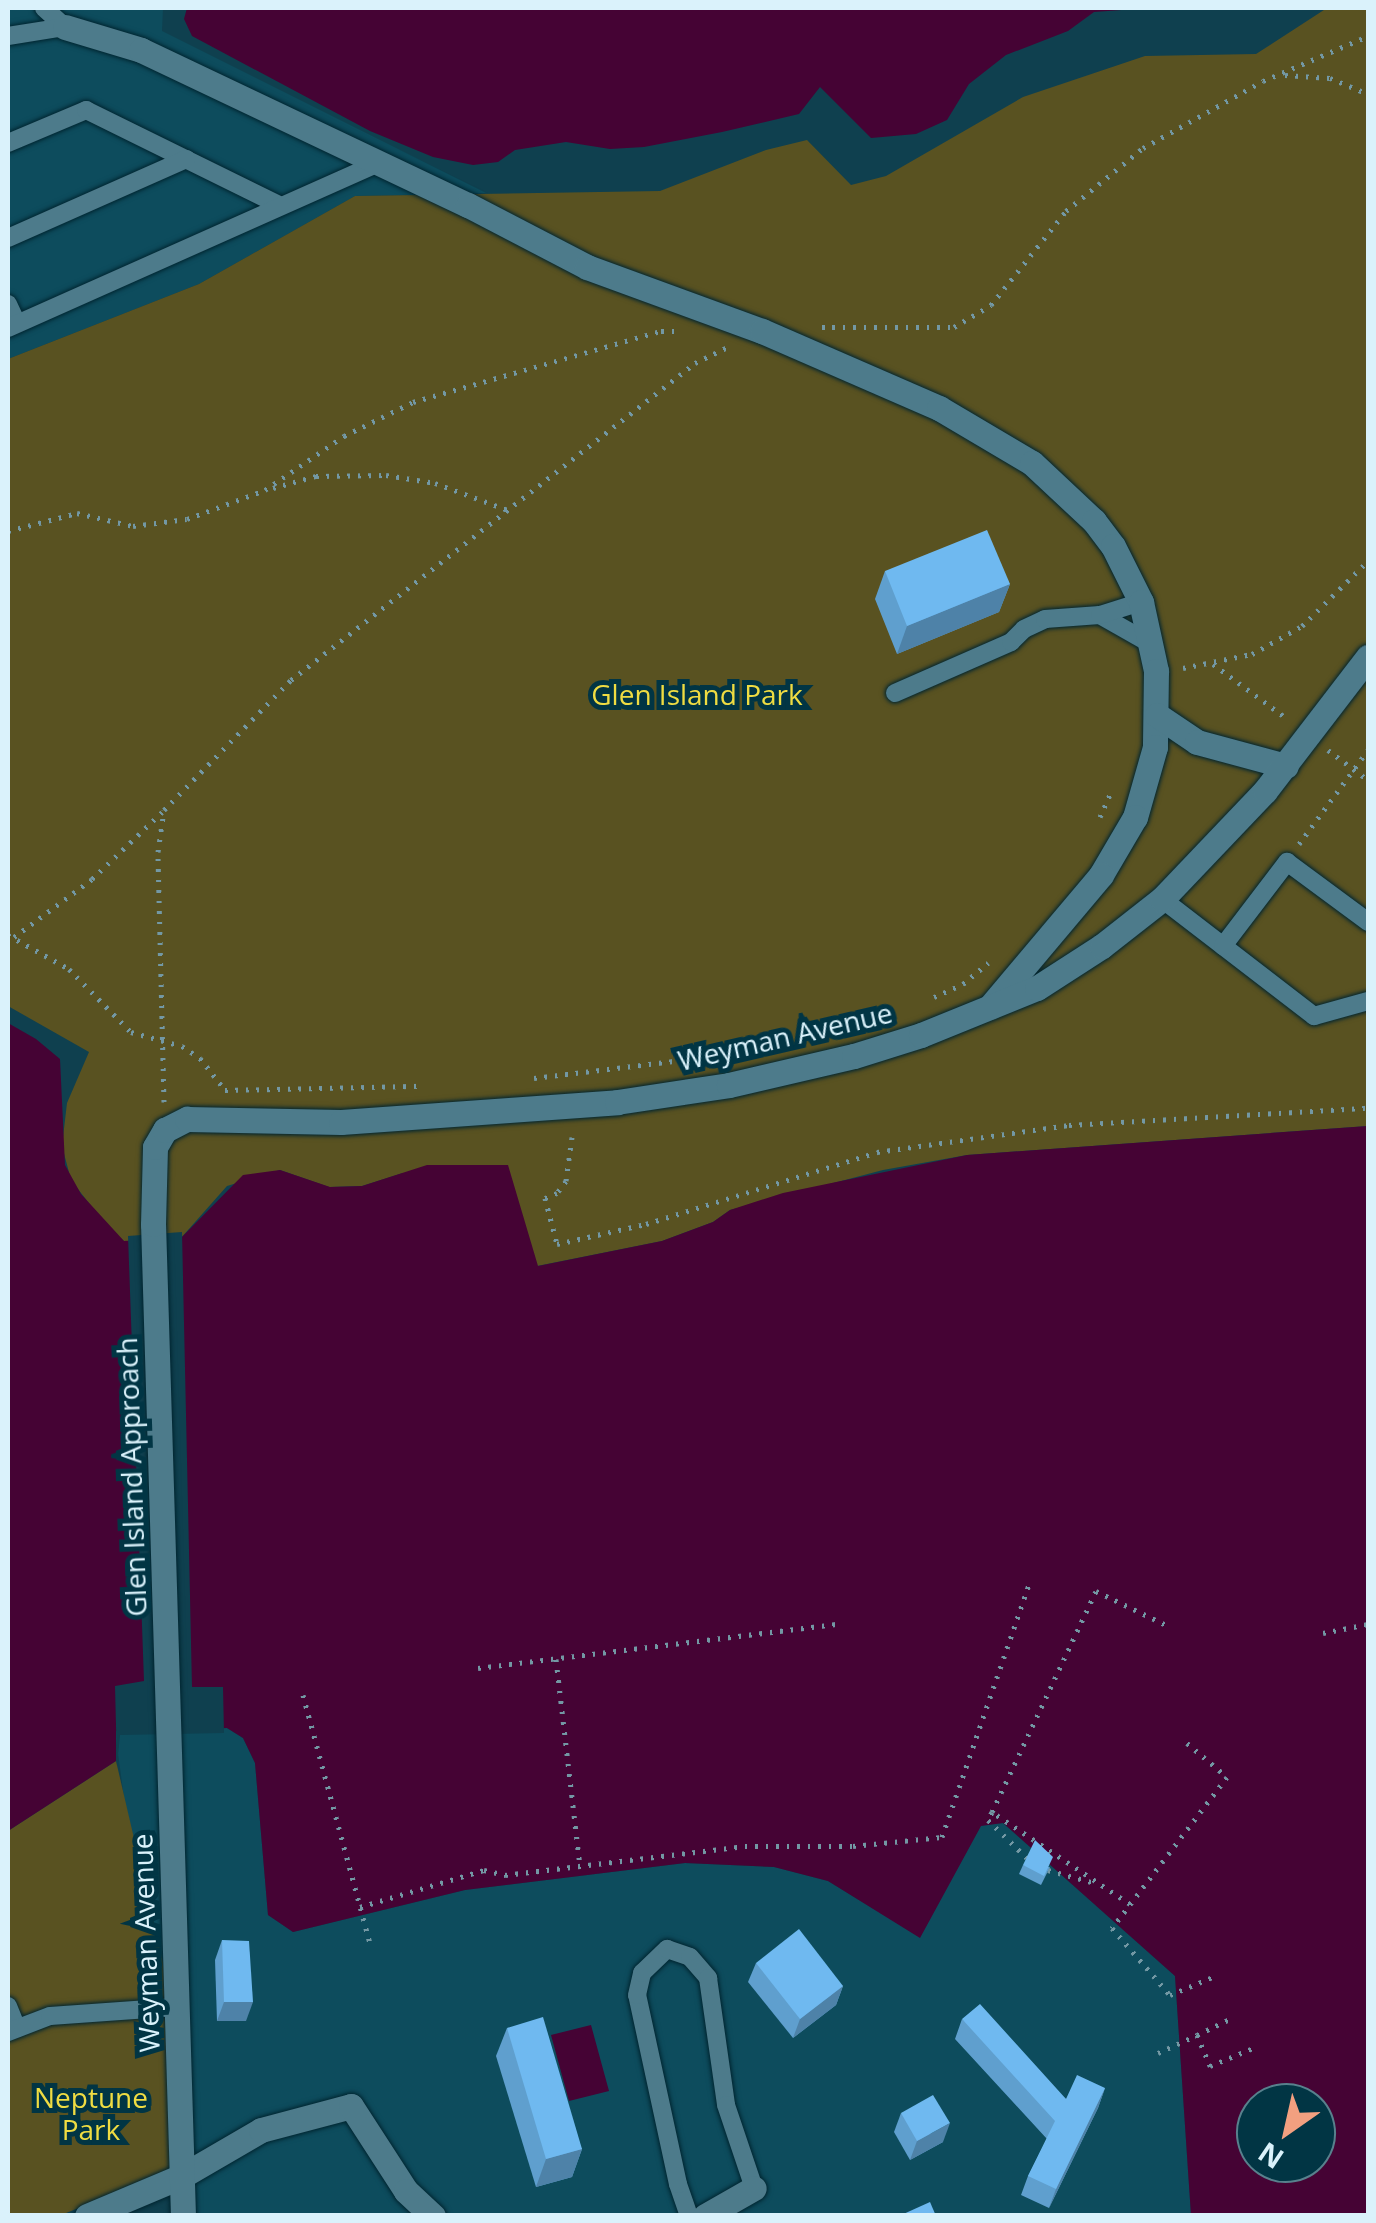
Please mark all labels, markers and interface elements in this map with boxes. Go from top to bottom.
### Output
park label: Glen Island Park [591,677,803,711]
street label: Weyman Avenue [675,995,895,1077]
street label: Glen Island Approach [109,1337,153,1617]
street label: Weyman Avenue [124,1833,166,2053]
park label: Neptune Park [34,2080,148,2146]
north arrow [1236,2083,1336,2183]
text: N [1250,2134,1290,2178]

